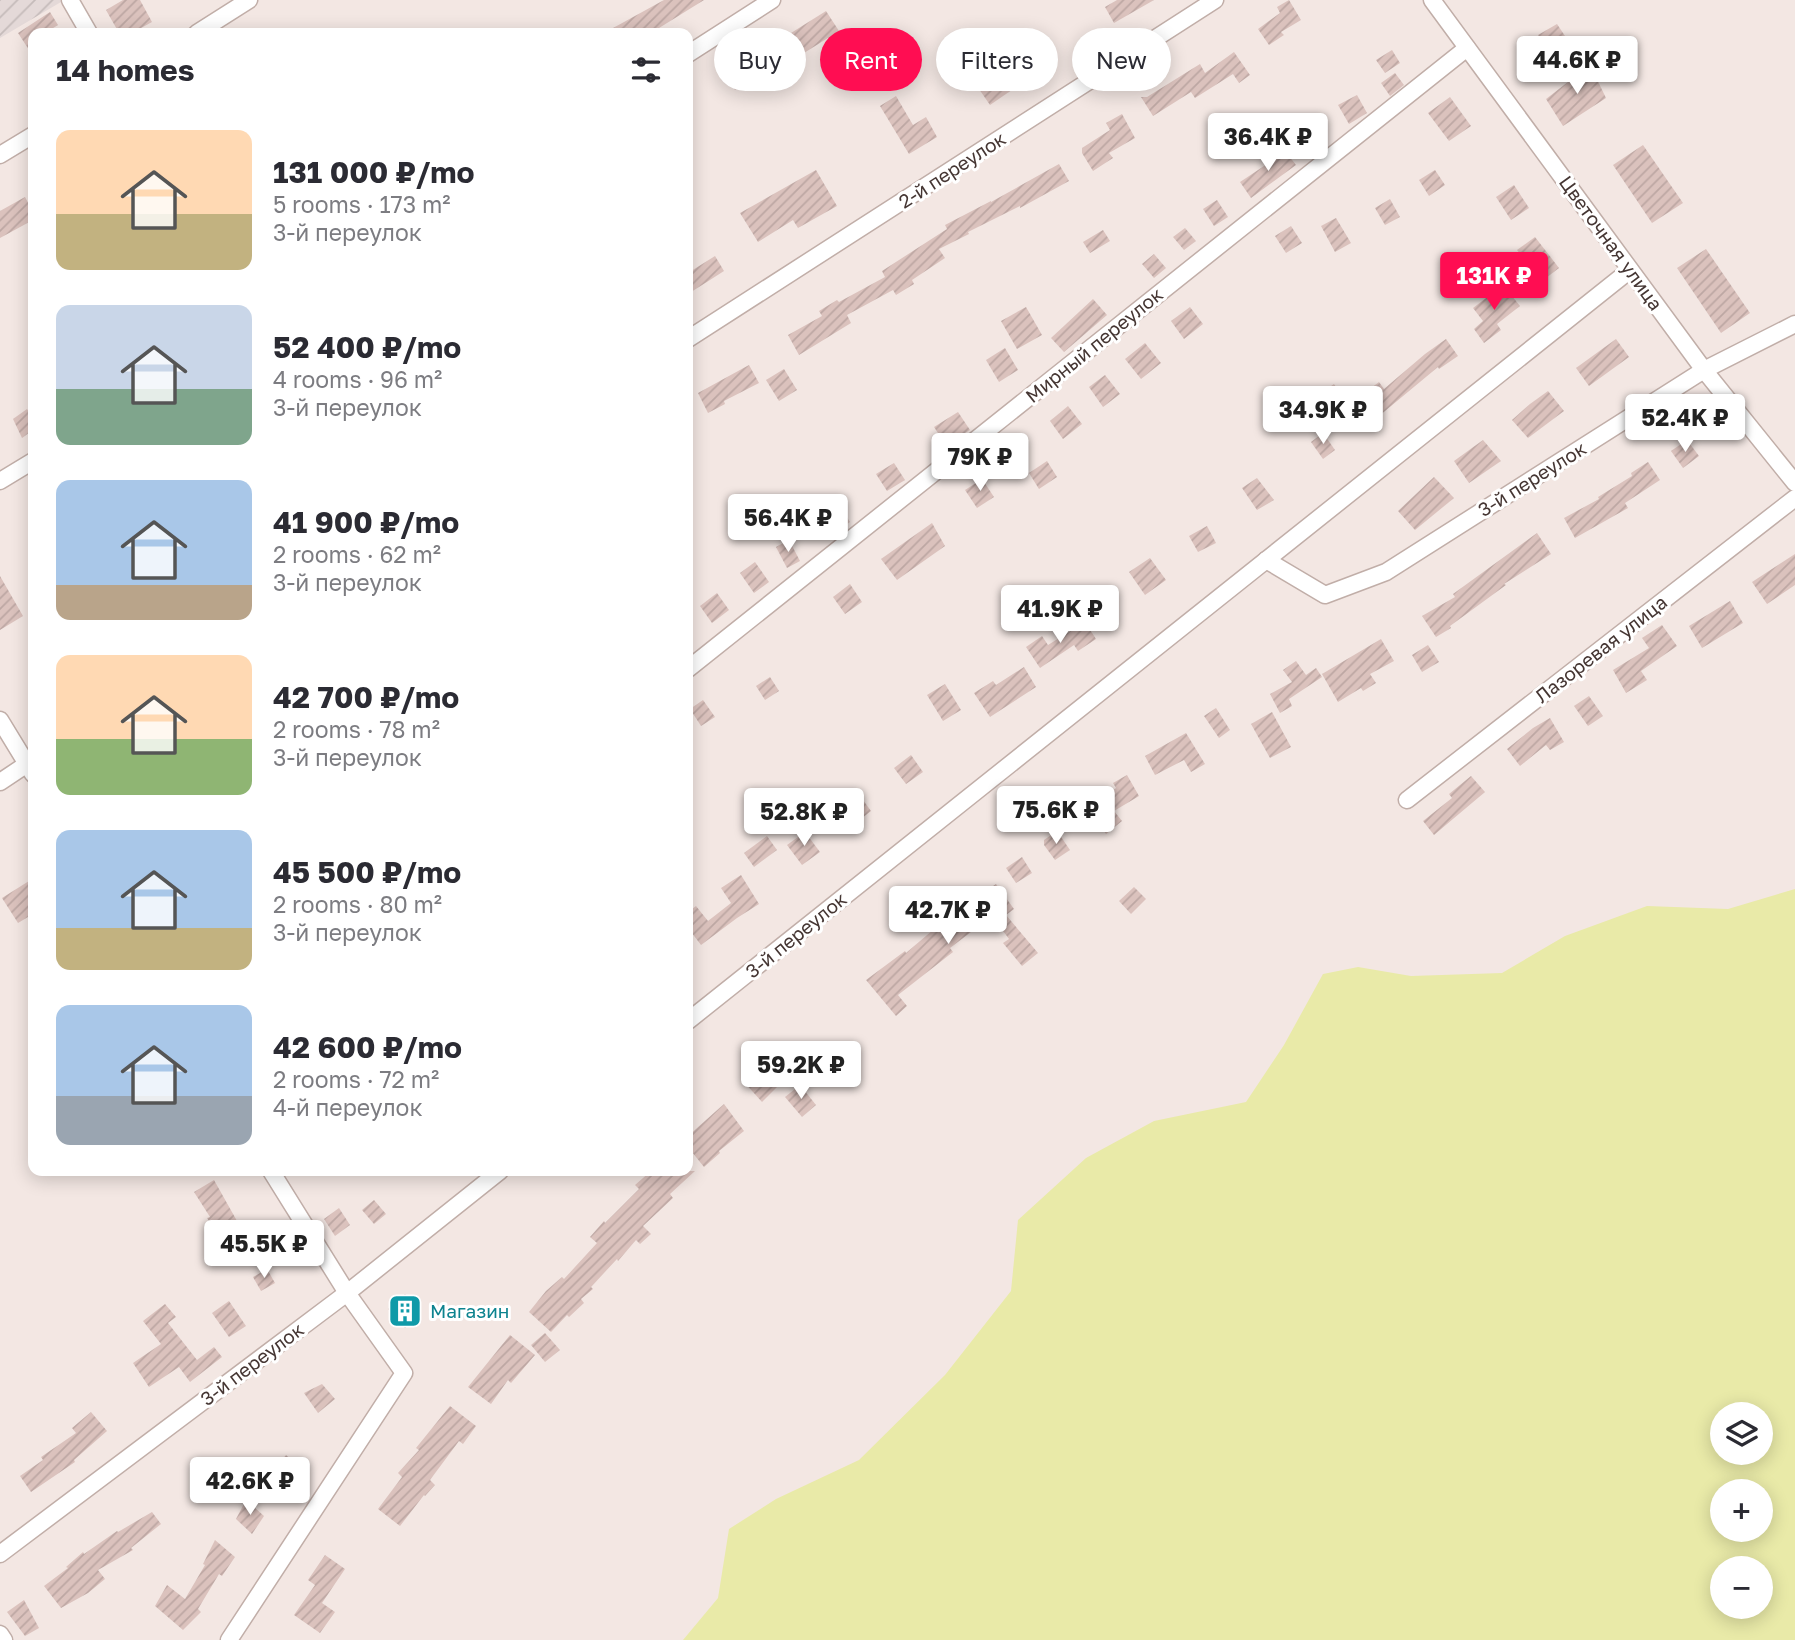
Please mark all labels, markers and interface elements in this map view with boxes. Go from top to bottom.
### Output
chip: Buy [714,28,806,91]
chip: Rent [820,28,922,91]
chip: Filters [936,28,1058,91]
chip: New [1072,28,1171,91]
pin: 44.6K ₽ [1512,36,1642,96]
text: 44.6K ₽ [1533,45,1621,73]
icon: filters [627,51,665,89]
text: 14 homes [56,52,195,88]
pin: 36.4K ₽ [1203,114,1333,173]
text: 36.4K ₽ [1224,122,1312,150]
street label: 2-й переулок [894,126,1010,213]
text: 131 000 ₽/mo [273,154,475,190]
icon: home [112,158,196,242]
street label: Цветочная улица [1555,171,1668,314]
text: 5 rooms · 173 m² [273,190,451,218]
text: 3-й переулок [273,218,422,246]
pin: 131K ₽ [1437,252,1551,312]
text: 131K ₽ [1456,261,1532,289]
street label: Мирный переулок [1020,282,1167,407]
text: 52 400 ₽/mo [273,329,461,365]
icon: home [112,333,196,417]
text: 4 rooms · 96 m² [273,365,442,393]
pin: 34.9K ₽ [1258,386,1388,446]
text: 3-й переулок [273,393,422,421]
pin: 52.4K ₽ [1620,394,1750,454]
text: 34.9K ₽ [1279,395,1367,423]
text: 52.4K ₽ [1641,403,1729,431]
pin: 79K ₽ [931,434,1029,493]
street label: 3-й переулок [1473,436,1590,521]
text: 79K ₽ [947,442,1013,470]
pin: 56.4K ₽ [723,494,853,554]
text: 56.4K ₽ [744,503,832,531]
text: 41 900 ₽/mo [273,504,459,540]
icon: home [112,508,196,592]
text: 2 rooms · 62 m² [273,540,441,568]
text: 3-й переулок [273,568,422,596]
pin: 41.9K ₽ [995,586,1125,645]
street label: Лазоревая улица [1530,590,1671,707]
text: 41.9K ₽ [1017,594,1103,622]
text: 42 700 ₽/mo [273,679,459,715]
icon: home [112,683,196,767]
text: 2 rooms · 78 m² [273,715,440,743]
text: 3-й переулок [273,743,422,771]
pin: 75.6K ₽ [991,786,1121,846]
pin: 52.8K ₽ [739,788,869,848]
text: 75.6K ₽ [1013,795,1099,823]
text: 52.8K ₽ [760,797,848,825]
text: 45 500 ₽/mo [273,854,461,890]
icon: home [112,858,196,942]
pin: 42.7K ₽ [883,886,1013,946]
street label: 3-й переулок [741,887,851,982]
text: 2 rooms · 80 m² [273,890,442,918]
text: 42.7K ₽ [905,895,991,923]
text: 3-й переулок [273,918,422,946]
text: 42 600 ₽/mo [273,1029,462,1065]
icon: home [112,1033,196,1117]
pin: 59.2K ₽ [736,1042,866,1101]
text: 59.2K ₽ [757,1050,845,1078]
text: 2 rooms · 72 m² [273,1065,439,1093]
text: 4-й переулок [273,1093,423,1121]
pin: 45.5K ₽ [199,1220,329,1280]
text: 45.5K ₽ [220,1229,308,1257]
building icon: Магазин [386,1292,424,1330]
place label: Магазин [430,1299,509,1322]
street label: 3-й переулок [196,1317,308,1410]
map controls [1710,1402,1773,1619]
button: layers [1710,1402,1773,1465]
pin: 42.6K ₽ [185,1458,315,1517]
text: 42.6K ₽ [206,1466,294,1494]
button: + [1710,1479,1773,1542]
button: − [1710,1556,1773,1619]

